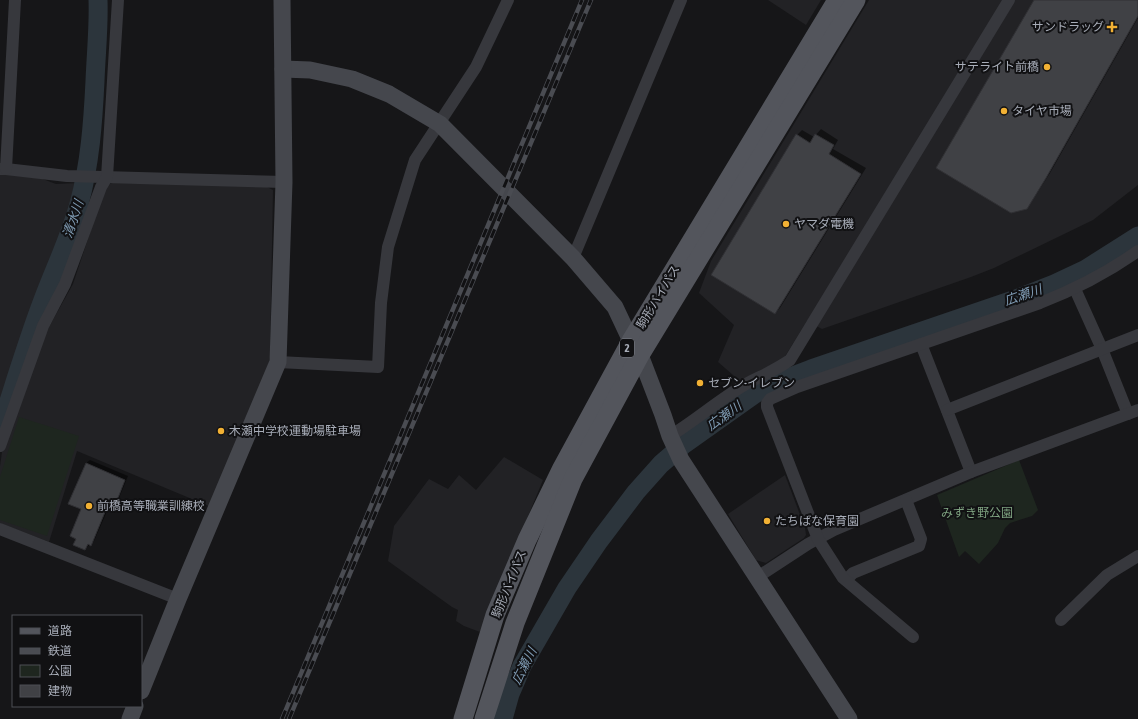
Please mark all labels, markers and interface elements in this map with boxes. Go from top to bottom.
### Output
place label: サンドラッグ [1032,20,1104,34]
marker: サンドラッグ [1107,22,1117,32]
place label: サテライト前橋 [955,60,1039,74]
marker: サテライト前橋 [1042,62,1052,72]
place label: タイヤ市場 [1012,104,1072,118]
marker: タイヤ市場 [999,106,1009,116]
water label: 清水川 [60,196,87,240]
place label: ヤマダ電機 [794,217,854,231]
marker: ヤマダ電機 [781,219,791,229]
street label: 駒形バイパス [634,263,682,331]
water label: 広瀬川 [1002,281,1046,308]
road number: 2 [620,339,634,357]
place label: セブン-イレブン [708,376,795,390]
marker: セブン-イレブン [695,378,705,388]
water label: 広瀬川 [704,397,746,434]
place label: 木瀬中学校運動場駐車場 [229,424,361,438]
marker: 木瀬中学校運動場駐車場 [216,426,226,436]
place label: 前橋高等職業訓練校 [97,499,205,513]
marker: 前橋高等職業訓練校 [84,501,94,511]
park label: みずき野公園 [941,506,1013,520]
place label: たちばな保育園 [775,514,859,528]
marker: たちばな保育園 [762,516,772,526]
street label: 駒形バイパス [489,548,529,620]
legend [12,615,142,707]
text: 道路 [48,624,72,638]
water label: 広瀬川 [508,643,540,687]
text: 鉄道 [48,644,72,658]
text: 公園 [48,664,72,678]
text: 建物 [48,684,72,698]

